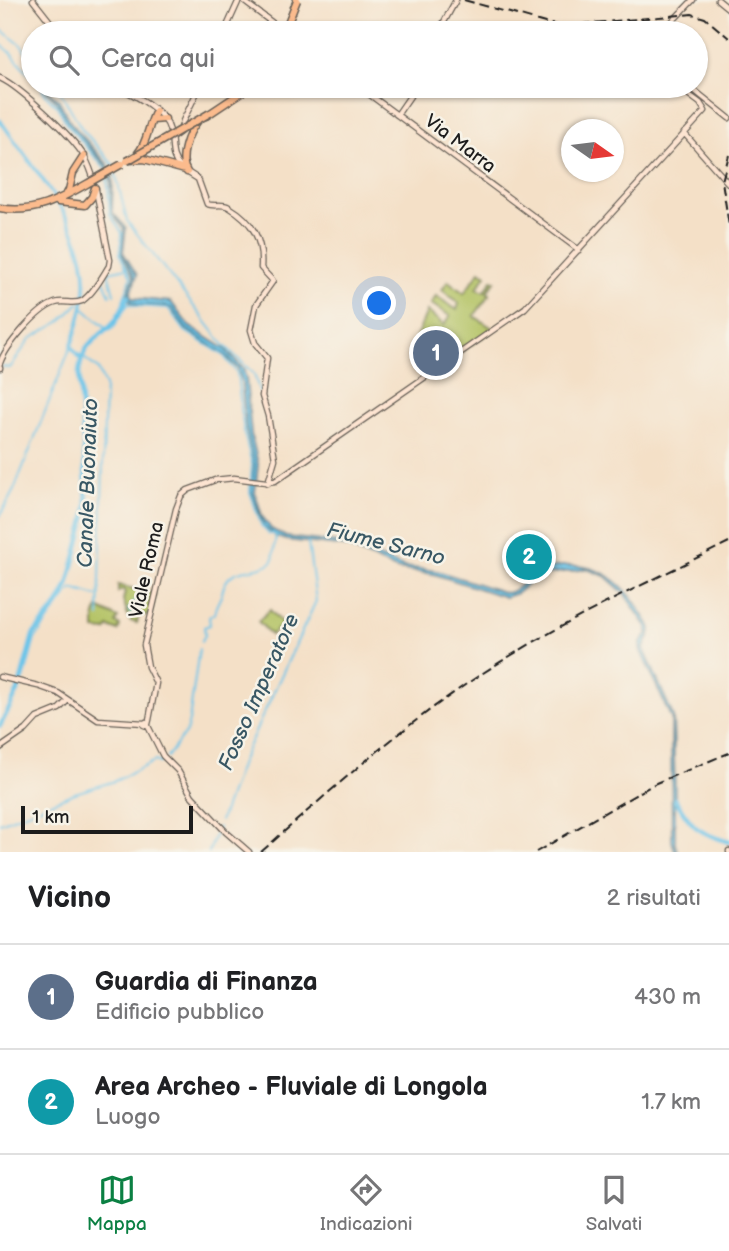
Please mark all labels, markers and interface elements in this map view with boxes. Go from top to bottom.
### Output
search box [21,21,708,98]
icon: search [45,41,83,79]
text: Cerca qui [101,44,215,75]
street label: Via Marra [420,110,500,178]
north arrow [561,119,624,182]
your location [362,286,396,320]
pin: 1 [413,327,459,379]
water label: Canale Buonaiuto [73,398,103,568]
water label: Fiume Sarno [324,517,448,571]
street label: Viale Roma [125,520,169,620]
pin: 2 [506,531,552,583]
water label: Fosso Imperatore [213,610,305,774]
scale bar [21,803,192,835]
text: 1 km [32,806,70,829]
text: Vicino [28,880,111,916]
text: 2 risultati [606,884,701,912]
text: Guardia di Finanza [95,967,318,998]
text: 1 [46,983,56,1011]
text: 430 m [634,983,701,1011]
text: Edificio pubblico [95,998,264,1026]
text: Area Archeo - Fluviale di Longola [95,1072,488,1103]
text: 2 [44,1088,58,1116]
text: 1.7 km [641,1088,701,1116]
text: Luogo [95,1103,160,1131]
tab: Mappa [87,1171,147,1236]
tab: Indicazioni [320,1171,412,1236]
tab: Salvati [586,1171,642,1236]

